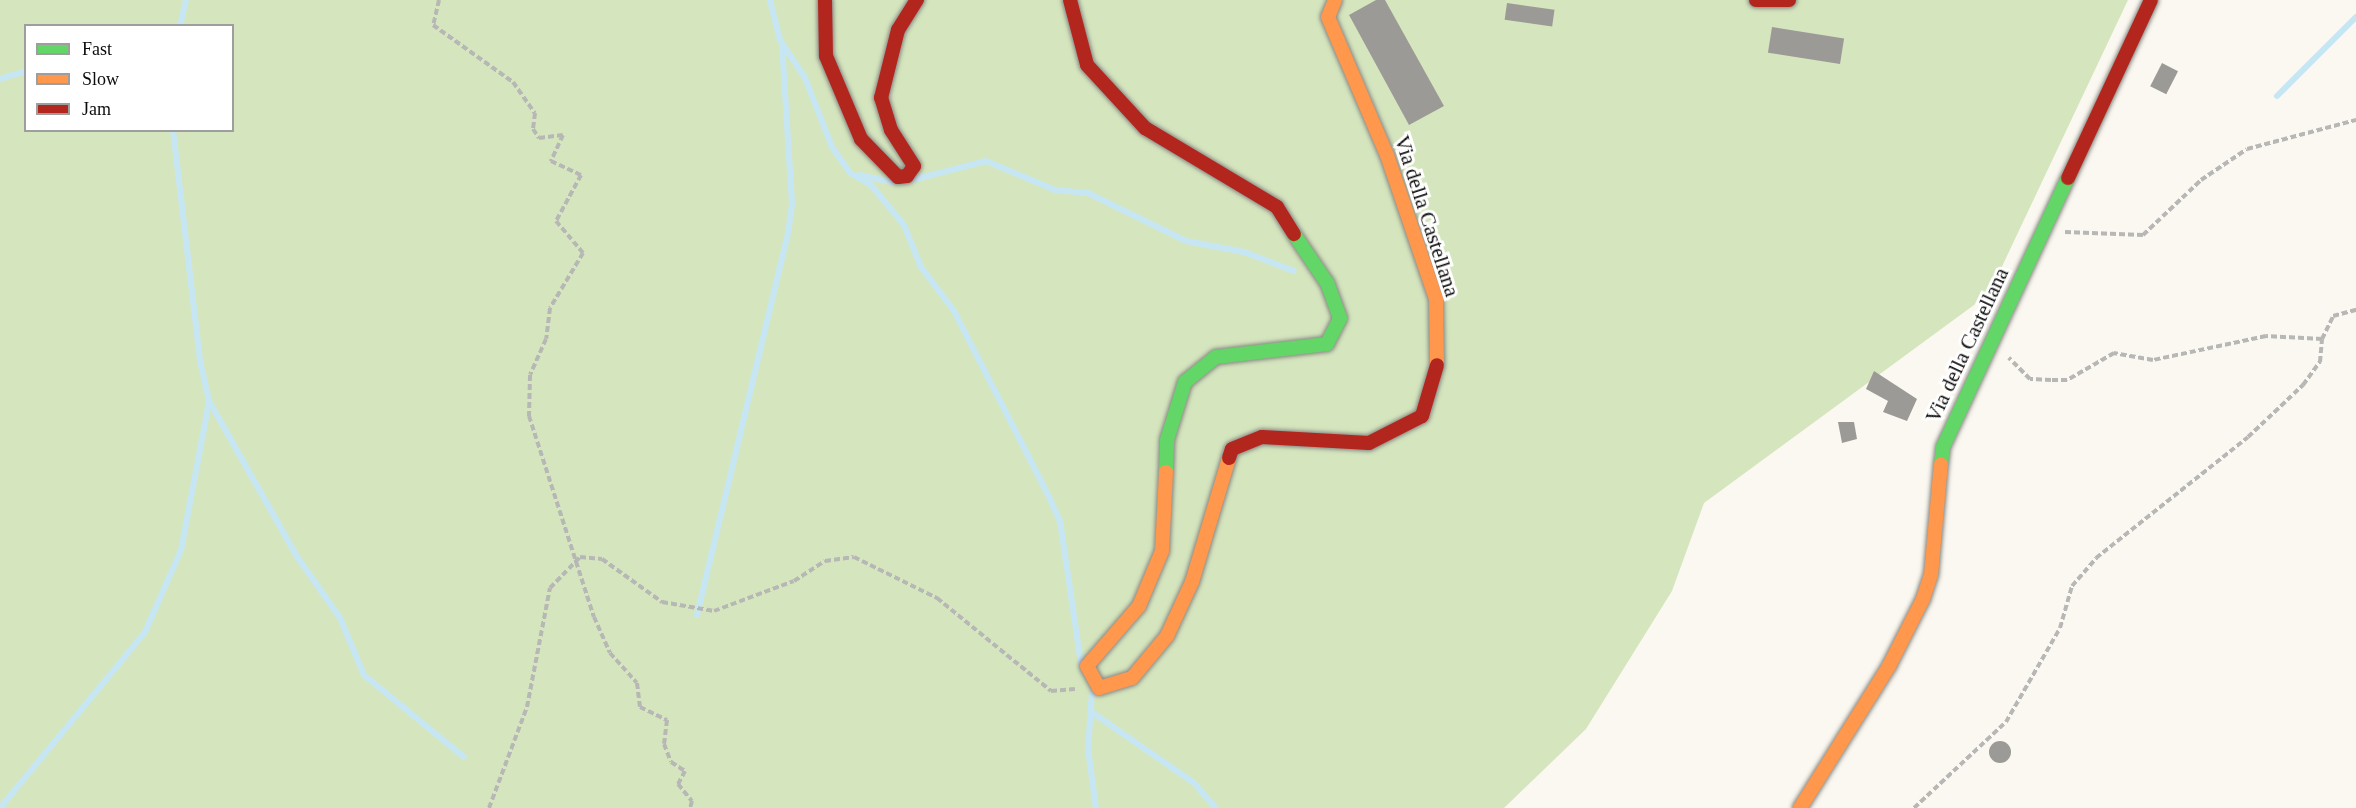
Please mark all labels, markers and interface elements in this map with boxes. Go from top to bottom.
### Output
legend [24,24,234,132]
text: Fast [82,39,112,59]
text: Slow [82,69,119,89]
text: Jam [82,99,111,119]
street label: Via della Castellana [1389,132,1465,300]
street label: Via della Castellana [1920,264,2014,426]

